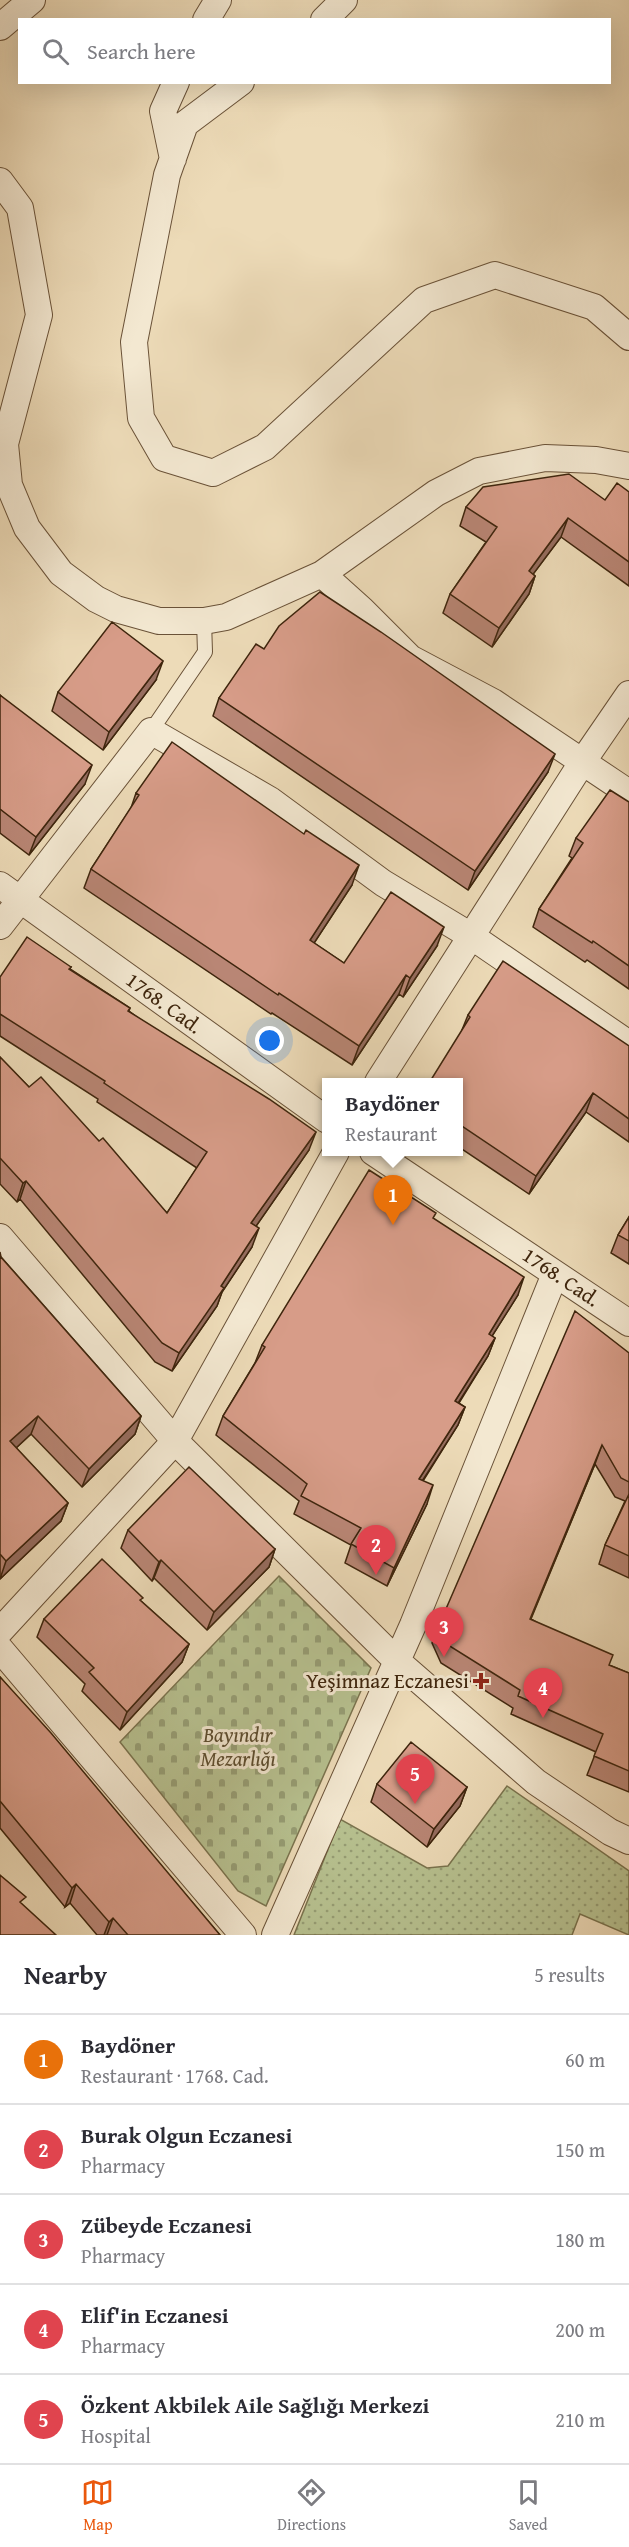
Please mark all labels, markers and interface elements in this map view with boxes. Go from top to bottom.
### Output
search box [18,18,611,84]
icon: search [39,35,72,68]
text: Search here [87,35,196,67]
street label: 1768. Cad. [120,964,209,1041]
your location [255,1026,284,1055]
popup [322,1078,463,1156]
text: Baydöner [345,1087,440,1119]
text: Restaurant [345,1119,437,1148]
pin: 1 [374,1176,412,1225]
street label: 1768. Cad. [516,1239,606,1314]
pin: 2 [356,1526,395,1575]
pin: 3 [424,1608,464,1657]
place label: Yeşimnaz Eczanesi [306,1665,469,1696]
pin: 4 [524,1668,562,1718]
marker: Yeşimnaz Eczanesi [474,1674,488,1688]
park label: Bayındır Mezarlığı [200,1719,276,1774]
pin: 5 [396,1754,434,1804]
text: Nearby [24,1955,107,1994]
text: 5 results [534,1960,605,1989]
text: Baydöner [81,2029,175,2061]
text: 1 [38,2045,49,2074]
text: 60 m [565,2045,605,2074]
text: Restaurant · 1768. Cad. [81,2061,269,2090]
text: Burak Olgun Eczanesi [81,2119,292,2151]
text: 2 [38,2135,49,2164]
text: 150 m [555,2135,605,2164]
text: Pharmacy [81,2151,165,2180]
text: Zübeyde Eczanesi [81,2209,252,2241]
text: 3 [38,2225,49,2254]
text: 180 m [555,2225,605,2254]
text: Pharmacy [81,2241,165,2270]
text: Elif'in Eczanesi [81,2299,229,2331]
text: 4 [38,2315,49,2344]
text: 200 m [555,2315,605,2344]
text: Pharmacy [81,2331,165,2360]
text: Özkent Akbilek Aile Sağlığı Merkezi [81,2389,429,2421]
text: 5 [38,2405,49,2434]
text: 210 m [555,2405,605,2434]
text: Hospital [81,2421,151,2450]
tab: Map [81,2476,114,2536]
tab: Directions [277,2476,346,2536]
tab: Saved [509,2476,548,2536]

